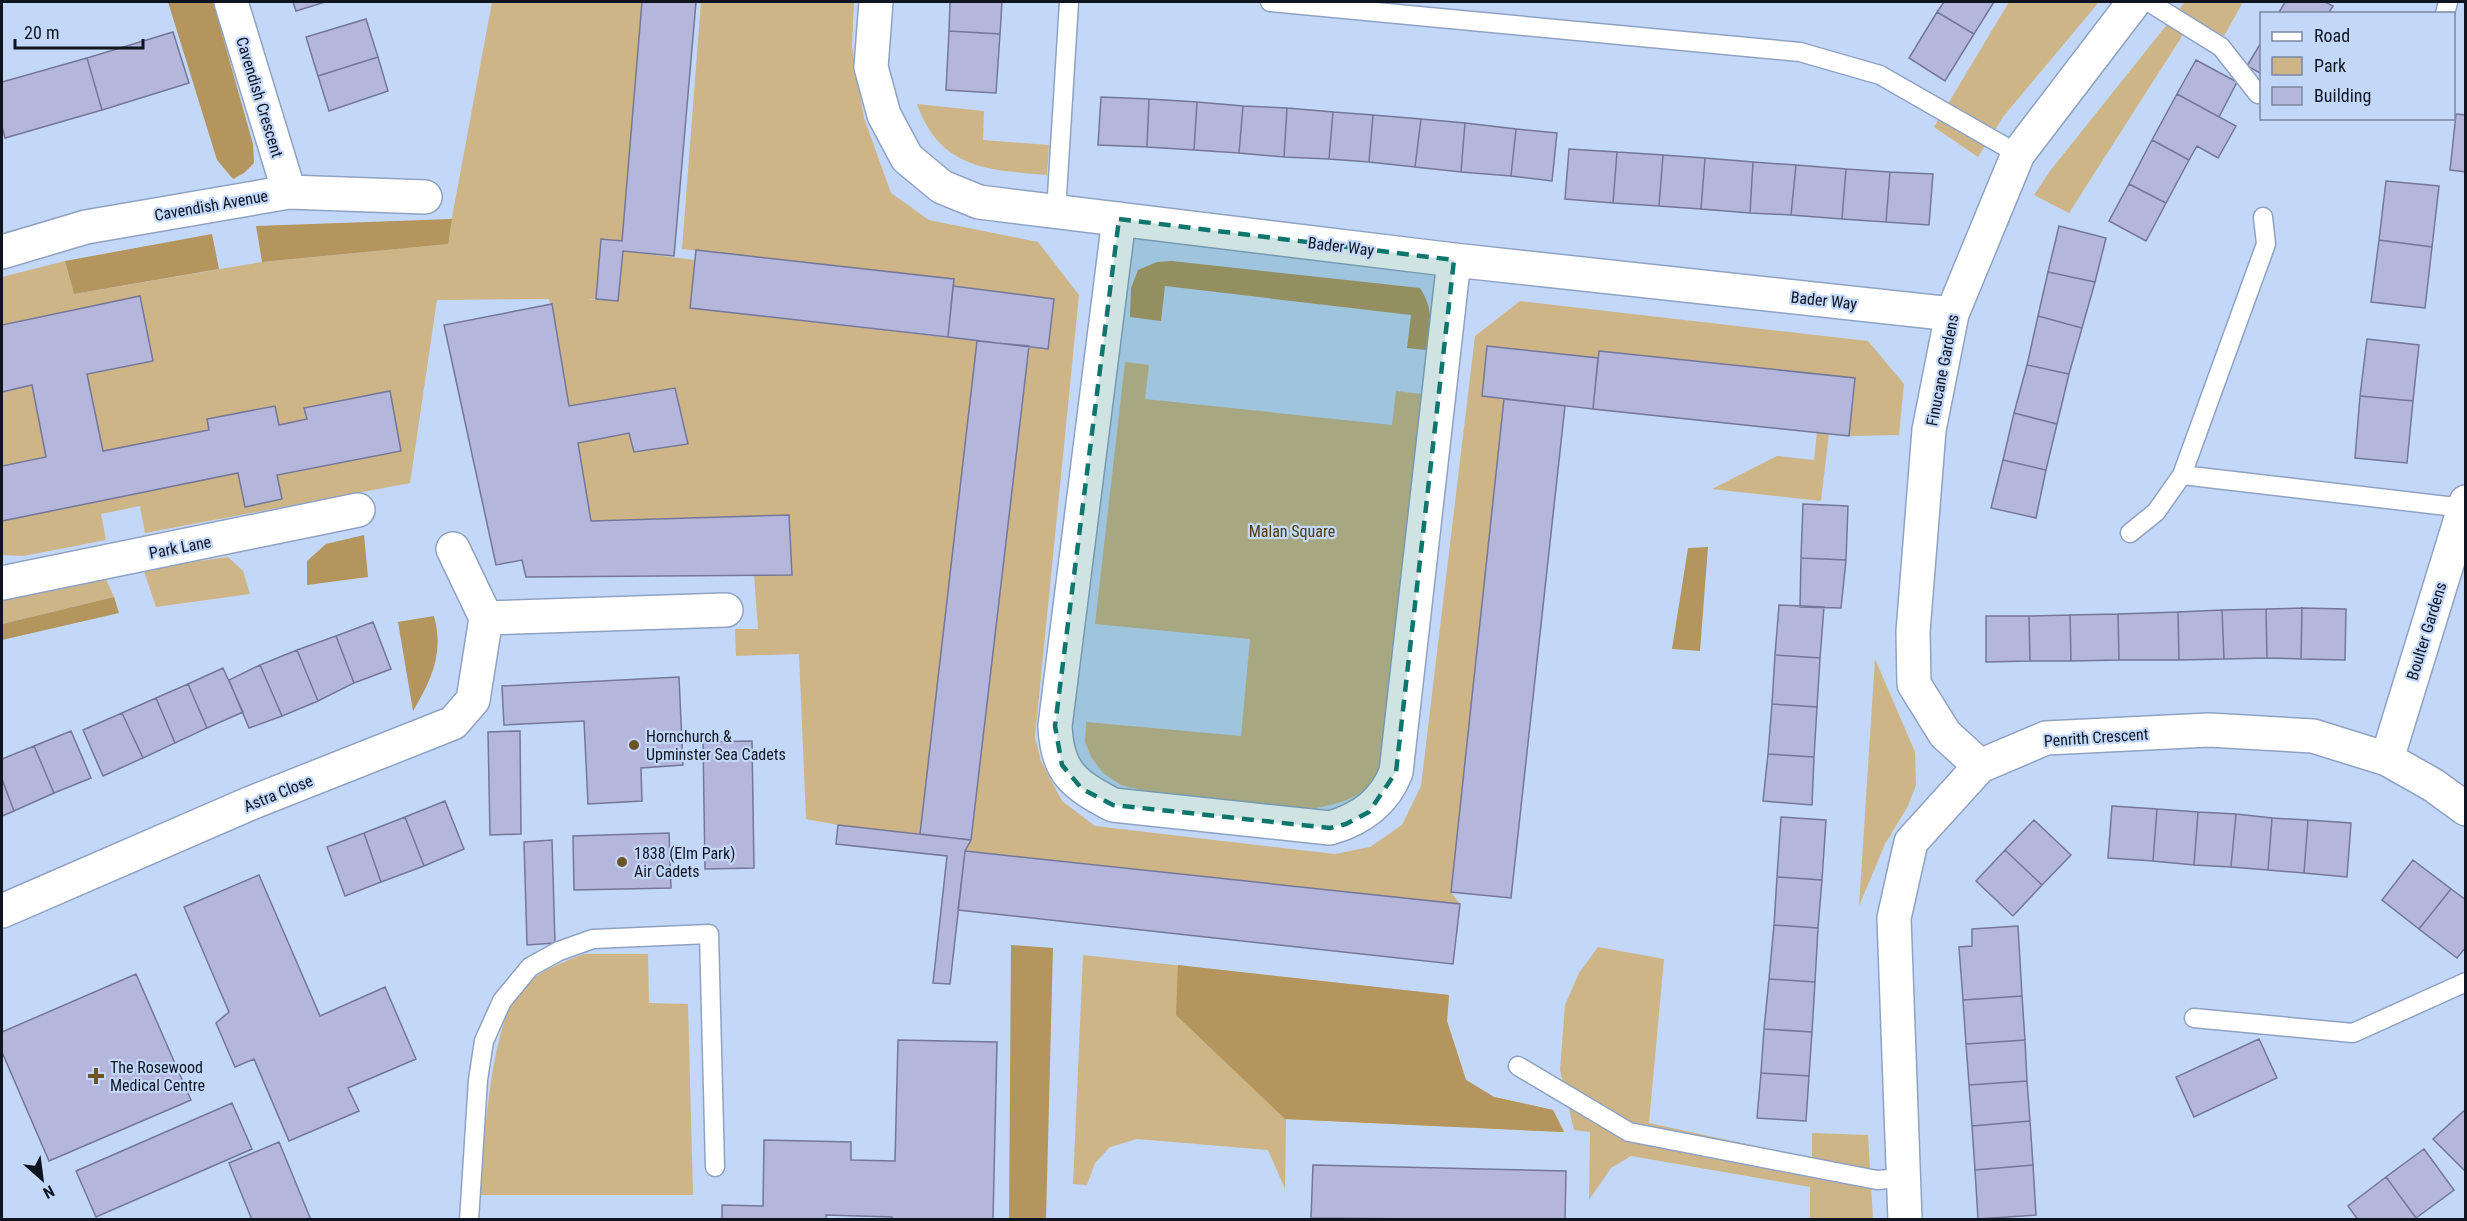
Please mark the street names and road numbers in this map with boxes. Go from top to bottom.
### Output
street label: Cavendish Crescent [232,35,287,160]
street label: Cavendish Avenue [153,186,269,225]
street label: Bader Way [1307,233,1375,260]
street label: Bader Way [1790,288,1858,313]
street label: Finucane Gardens [1922,313,1963,427]
street label: Park Lane [147,532,213,563]
street label: Boulter Gardens [2403,580,2450,682]
street label: Penrith Crescent [2043,724,2149,751]
street label: Astra Close [241,771,315,816]

